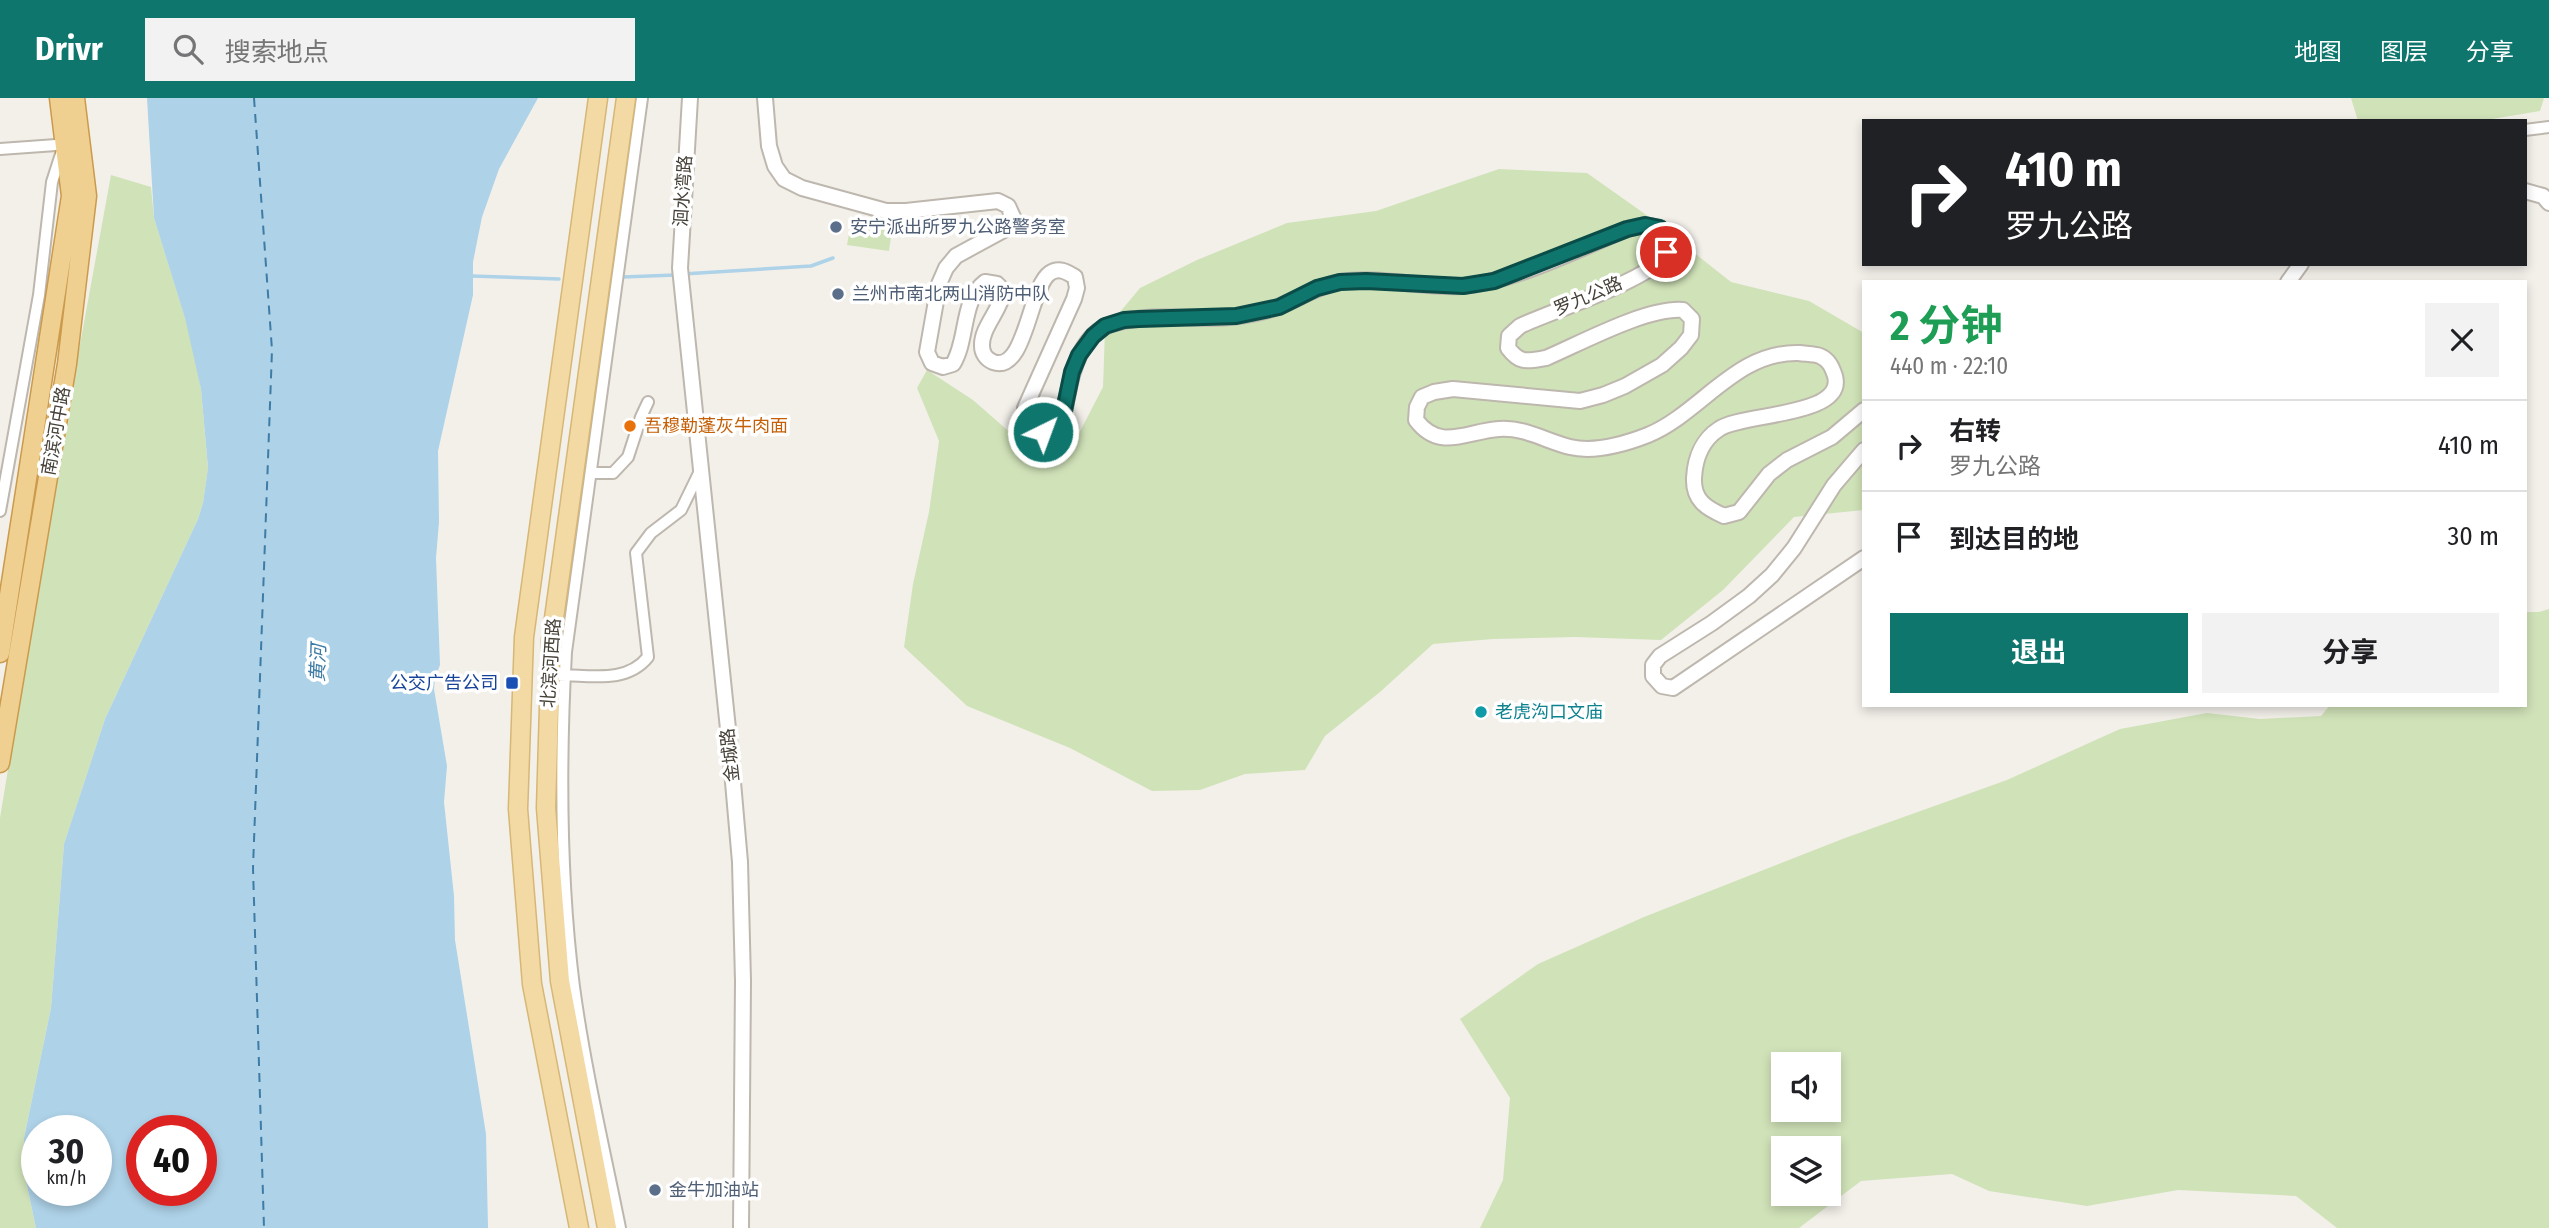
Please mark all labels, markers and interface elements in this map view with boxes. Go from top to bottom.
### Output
search box [145,18,635,81]
text: Drivr [35,29,103,69]
icon: search [169,30,207,68]
text: 搜索地点 [225,37,329,68]
text: 地图 [2294,38,2342,66]
text: 图层 [2380,38,2428,66]
text: 分享 [2466,38,2514,66]
text: 410 m [2005,140,2122,199]
icon: right [1890,147,1981,238]
street label: 洄水湾路 [670,154,696,228]
text: 罗九公路 [2005,207,2133,245]
place label: 安宁派出所罗九公路警务室 [850,216,1066,238]
marker: 安宁派出所罗九公路警务室 [828,219,844,235]
pin [1636,222,1696,282]
icon: arrive [1647,233,1685,271]
street label: 罗九公路 [1551,272,1625,320]
place label: 兰州市南北两山消防中队 [852,283,1050,305]
marker: 兰州市南北两山消防中队 [830,286,846,302]
text: 2 分钟 [1890,301,2002,351]
button: close [2425,303,2499,377]
text: 440 m · 22:10 [1890,352,2008,380]
street label: 南滨河中路 [37,385,75,477]
position arrow [1006,395,1080,469]
place label: 吾穆勒蓬灰牛肉面 [644,415,788,437]
text: 右转 [1949,416,2001,447]
marker: 吾穆勒蓬灰牛肉面 [622,418,638,434]
icon: right [1890,427,1928,465]
text: 410 m [2438,430,2499,461]
text: 罗九公路 [1949,452,2041,480]
icon: arrive [1890,518,1928,556]
text: 30 m [2448,521,2499,552]
text: 到达目的地 [1949,524,2079,555]
button: 退出 [1890,613,2188,693]
button: 分享 [2202,613,2499,693]
street label: 北滨河西路 [537,617,565,709]
water label: 黄河 [306,640,330,682]
place label: 公交广告公司 [390,672,498,694]
marker: 公交广告公司 [504,675,520,691]
place label: 老虎沟口文庙 [1495,701,1603,723]
marker: 老虎沟口文庙 [1473,704,1489,720]
street label: 金城路 [716,727,744,783]
map controls [1771,1052,1841,1206]
button: sound [1771,1052,1841,1122]
speed limit sign: 40 [126,1115,217,1206]
text: 30 [49,1130,84,1172]
button: layers [1771,1136,1841,1206]
text: km/h [46,1167,87,1189]
place label: 金牛加油站 [669,1179,759,1201]
marker: 金牛加油站 [647,1182,663,1198]

